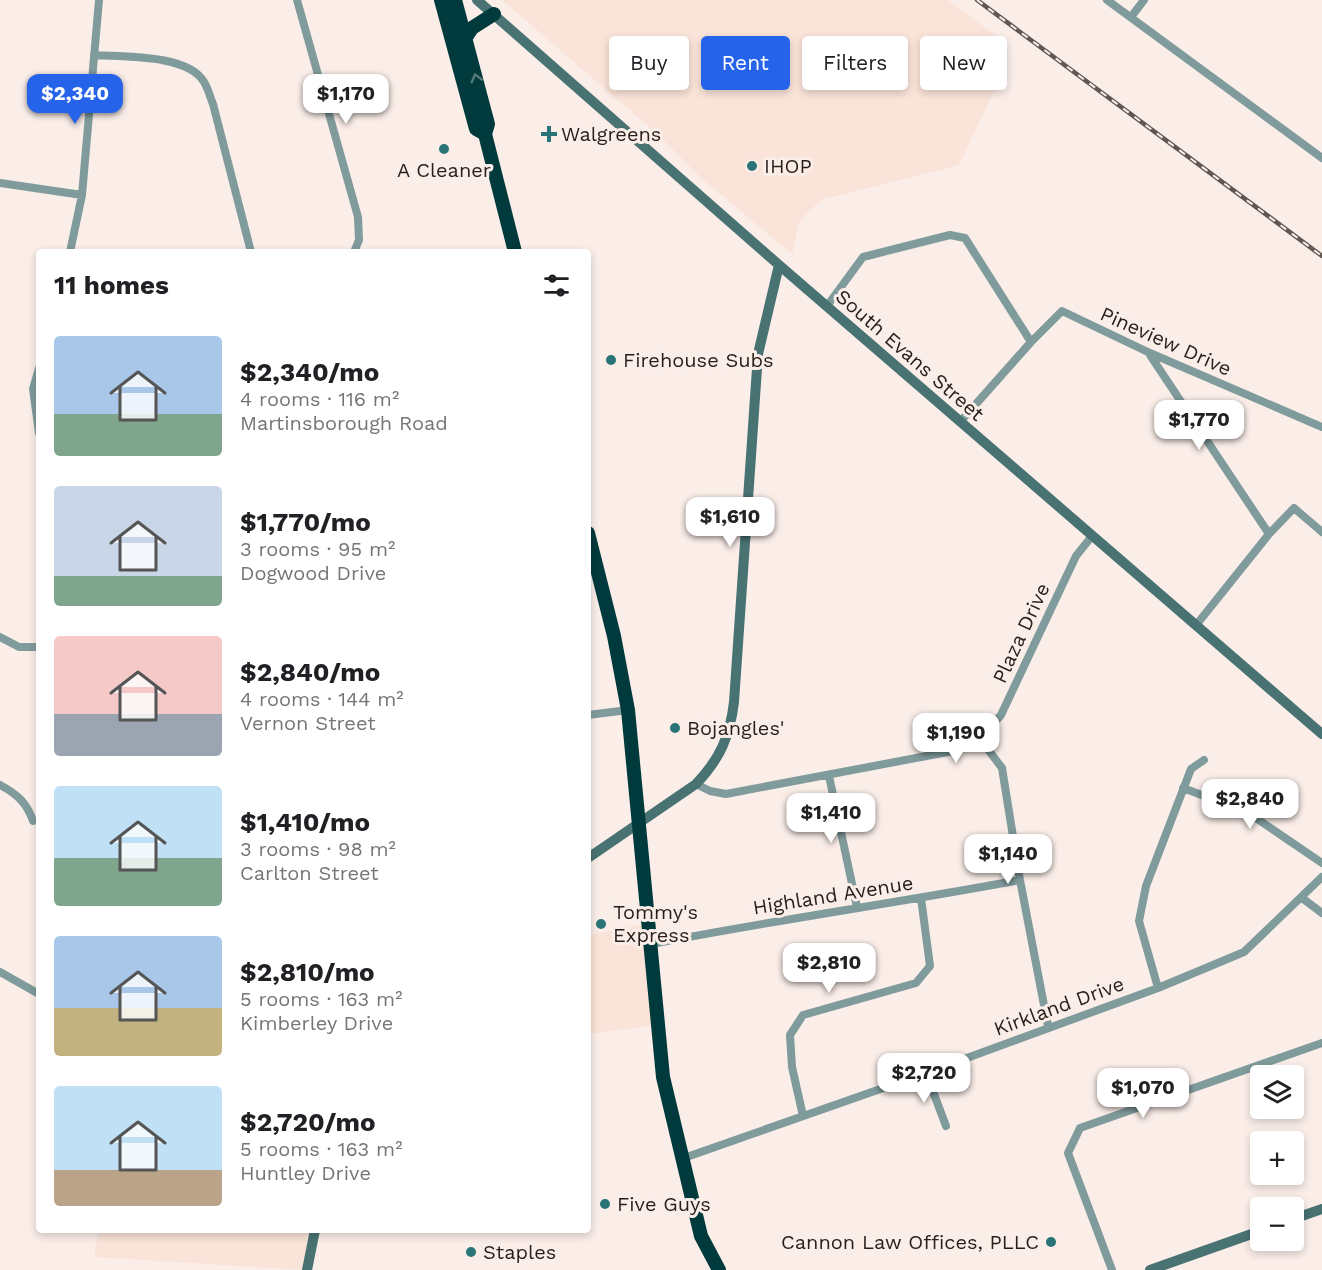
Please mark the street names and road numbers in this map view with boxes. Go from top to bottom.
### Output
street label: South Evans Street [831,284,989,426]
street label: Pineview Drive [1097,301,1235,381]
street label: Plaza Drive [987,579,1055,687]
street label: Highland Avenue [751,870,915,920]
street label: Kirkland Drive [991,971,1127,1041]

